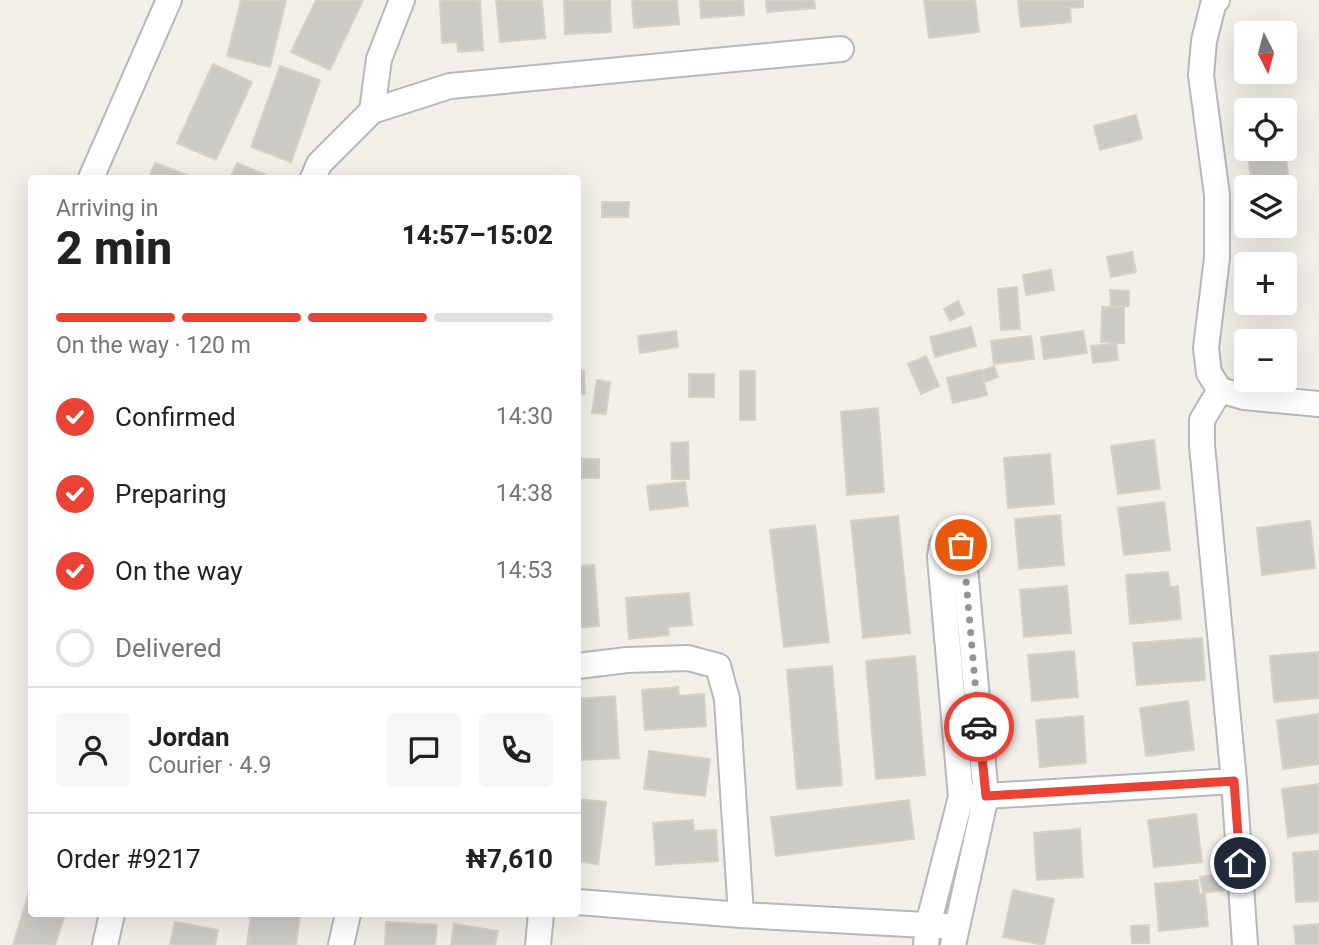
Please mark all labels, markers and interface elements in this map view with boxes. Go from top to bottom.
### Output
north arrow [1234,21,1297,84]
map controls [1234,21,1297,392]
button: locate [1234,98,1297,161]
button: layers [1234,175,1297,238]
text: Arriving in [56,195,159,222]
text: 14:57–15:02 [402,220,553,250]
text: 2 min [56,221,172,275]
button: + [1234,252,1297,315]
button: − [1234,329,1297,392]
text: On the way · 120 m [56,332,251,359]
icon: check [56,398,94,436]
text: Confirmed [115,402,236,432]
text: 14:30 [496,403,553,430]
icon: check [56,475,94,513]
text: Preparing [115,479,227,509]
text: 14:38 [496,480,553,507]
pin [931,515,991,575]
icon: bag [942,526,980,564]
icon: check [56,552,94,590]
text: On the way [115,556,243,586]
text: 14:53 [496,557,553,584]
text: Delivered [115,633,222,663]
courier [944,692,1014,762]
icon: car [960,708,998,746]
button: person [56,713,130,787]
button: chat [387,713,461,787]
button: phone [479,713,553,787]
text: Jordan [148,722,230,752]
text: Courier · 4.9 [148,752,271,779]
pin [1210,833,1270,893]
text: Order #9217 [56,844,201,874]
text: ₦7,610 [466,844,553,874]
icon: home [1221,844,1259,882]

